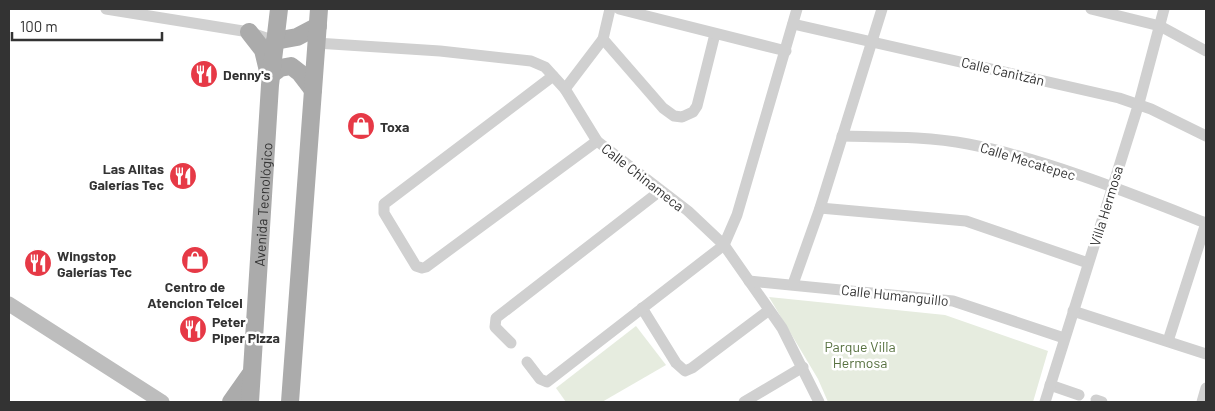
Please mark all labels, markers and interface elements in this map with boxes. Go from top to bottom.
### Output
scale bar [12,10,162,42]
text: 100 m [20,17,58,35]
street label: Calle Canitzán [960,53,1046,89]
restaurant icon: Denny's [189,59,219,89]
place label: Denny's [223,66,270,83]
shop icon: Toxa [346,111,376,141]
place label: Toxa [380,118,409,135]
street label: Calle Mecatepec [978,138,1078,184]
street label: Calle Chinameca [598,140,688,214]
street label: Avenida Tecnológico [250,142,275,267]
place label: Las Alitas Galerías Tec [89,160,164,193]
restaurant icon: Las Alitas Galerías Tec [168,161,198,191]
street label: Villa Hermosa [1086,164,1126,248]
shop icon: Centro de Atencion Telcel [180,245,210,275]
place label: Wingstop Galerías Tec [57,247,133,280]
restaurant icon: Wingstop Galerías Tec [23,248,53,278]
place label: Centro de Atencion Telcel [147,278,243,311]
street label: Calle Humanguillo [840,281,950,309]
place label: Peter Piper Pizza [212,313,280,346]
restaurant icon: Peter Piper Pizza [178,314,208,344]
park label: Parque Villa Hermosa [824,338,896,371]

